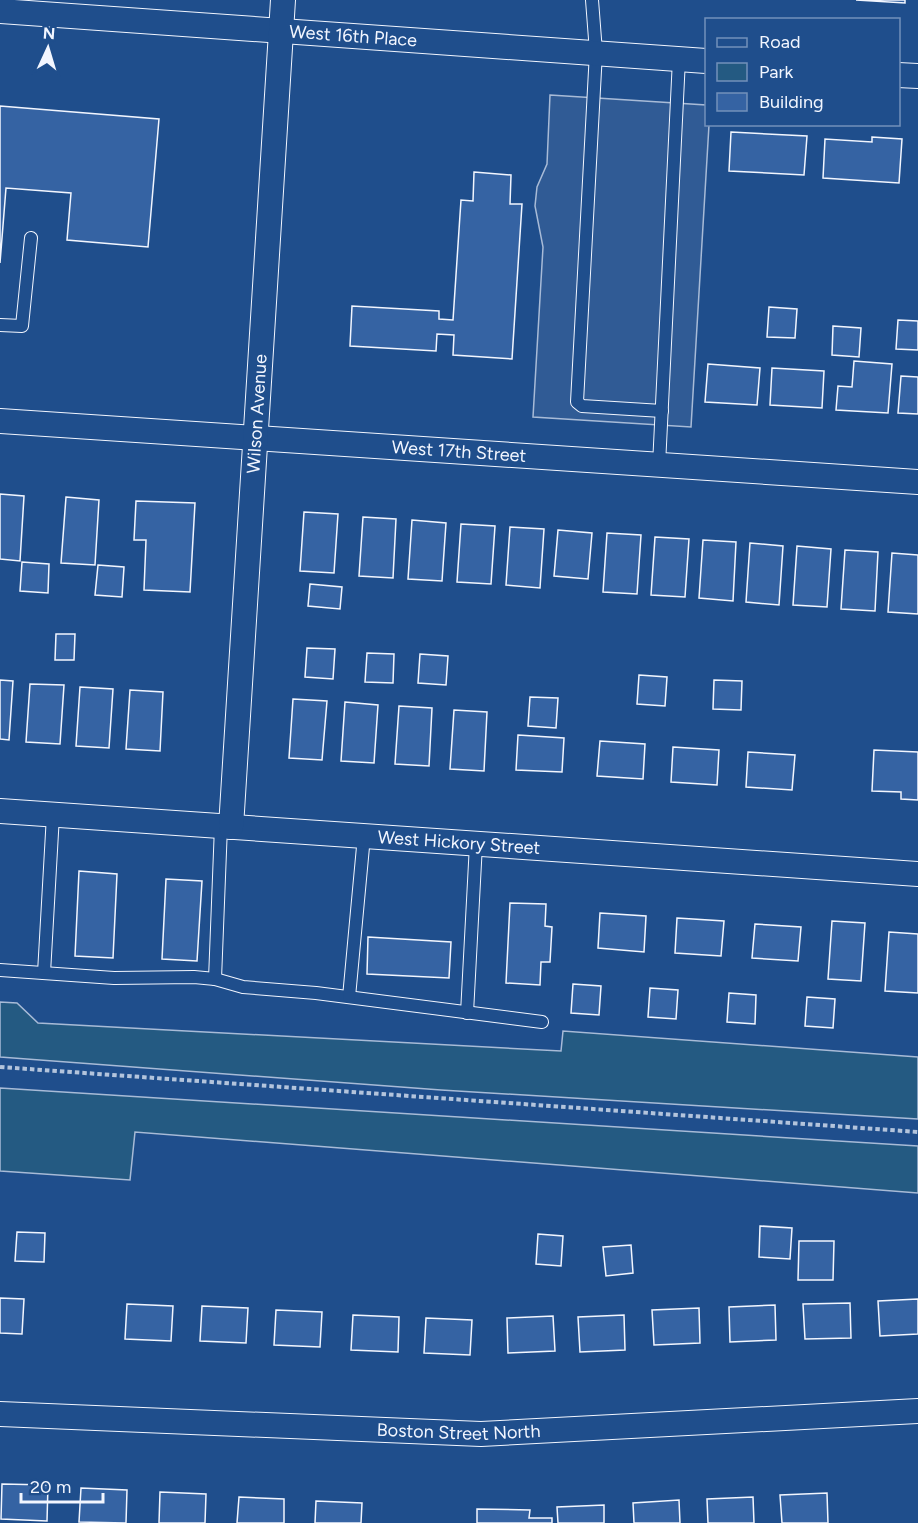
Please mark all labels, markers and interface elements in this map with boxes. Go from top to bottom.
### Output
north arrow [18,18,78,78]
legend [705,18,900,126]
street label: West 16th Place [288,21,418,52]
text: N [42,24,56,43]
text: Road [759,31,800,53]
text: Park [759,61,794,83]
text: Building [759,91,824,113]
street label: Wilson Avenue [242,353,272,474]
street label: West 17th Street [391,436,527,467]
street label: West Hickory Street [377,826,541,859]
street label: Boston Street North [376,1419,541,1445]
scale bar [21,1466,104,1504]
text: 20 m [30,1476,71,1498]

